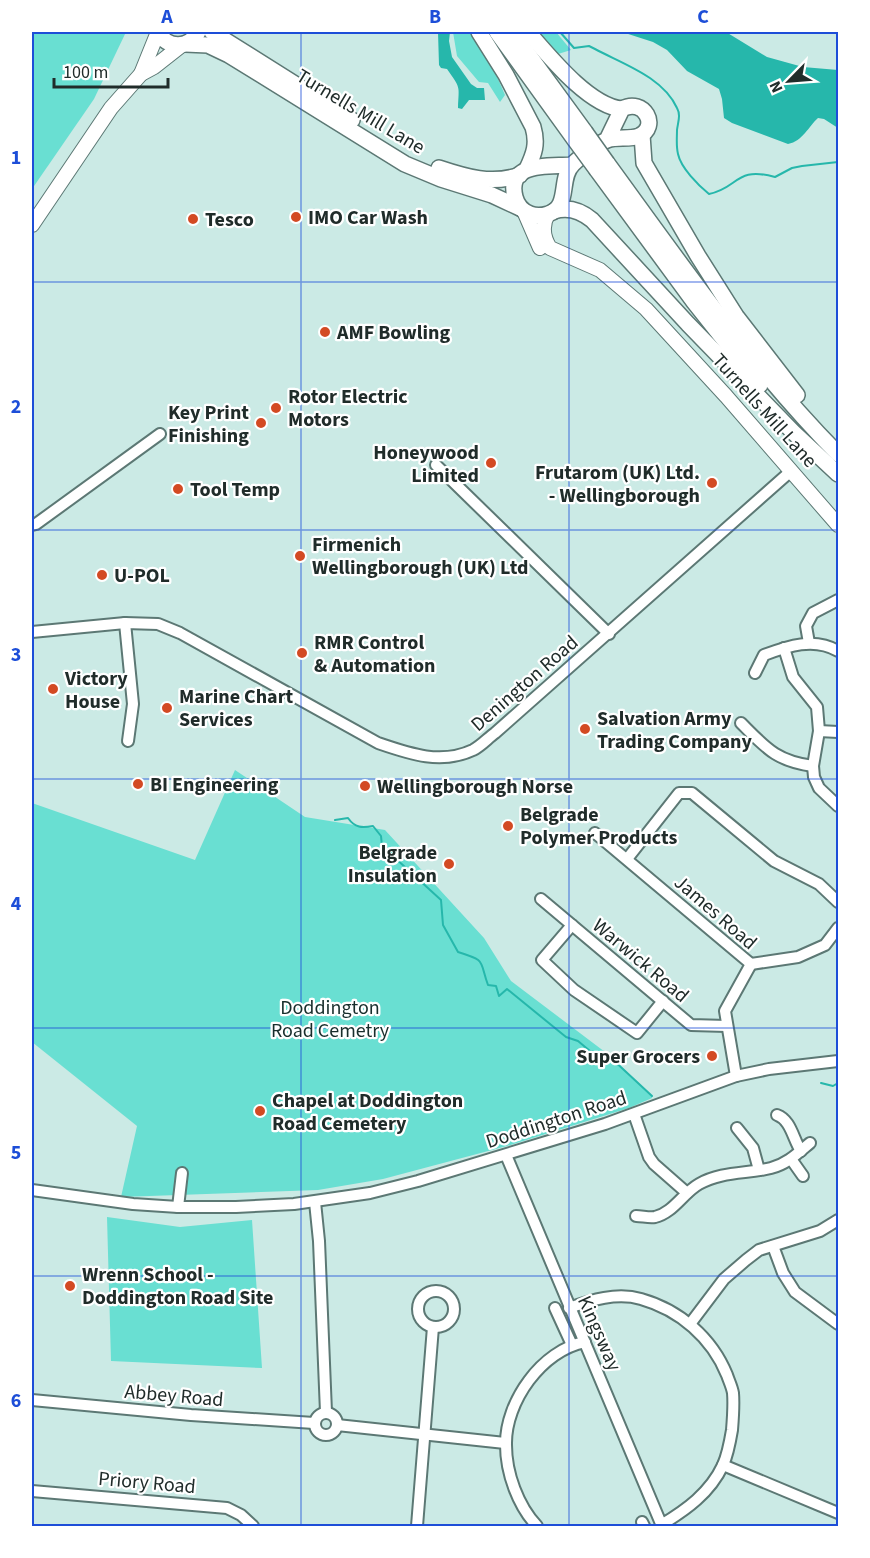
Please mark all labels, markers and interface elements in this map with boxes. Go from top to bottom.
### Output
text: A [160,3,173,31]
text: B [429,3,441,31]
text: C [697,3,709,31]
scale bar [54,51,168,89]
north arrow [759,51,819,111]
text: 100 m [63,60,108,85]
street label: Turnells Mill Lane [291,62,430,161]
text: N [764,77,789,96]
text: 1 [11,144,21,172]
place label: IMO Car Wash [308,204,428,232]
place label: Tesco [205,206,254,234]
marker: IMO Car Wash [289,210,303,224]
marker: Tesco [186,212,200,226]
place label: AMF Bowling [336,319,450,347]
marker: AMF Bowling [318,325,332,339]
street label: Turnells Mill Lane [705,347,823,474]
place label: Rotor Electric Motors [288,383,408,434]
text: 2 [11,393,21,421]
place label: Key Print Finishing [168,399,249,450]
marker: Rotor Electric Motors [269,401,283,415]
marker: Key Print Finishing [254,416,268,430]
place label: Honeywood Limited [373,439,479,490]
marker: Honeywood Limited [484,456,498,470]
place label: Frutarom (UK) Ltd. - Wellingborough [535,459,700,510]
place label: Tool Temp [190,476,280,504]
marker: Frutarom (UK) Ltd. - Wellingborough [705,476,719,490]
marker: Tool Temp [171,482,185,496]
place label: Firmenich Wellingborough (UK) Ltd [312,531,529,582]
marker: Firmenich Wellingborough (UK) Ltd [293,549,307,563]
place label: U-POL [114,562,170,590]
marker: U-POL [95,568,109,582]
place label: RMR Control & Automation [314,629,436,680]
street label: Denington Road [465,629,585,738]
text: 3 [11,641,21,669]
marker: RMR Control & Automation [295,646,309,660]
place label: Victory House [64,665,128,716]
marker: Victory House [46,682,60,696]
place label: Marine Chart Services [179,683,294,734]
marker: Marine Chart Services [160,701,174,715]
place label: Salvation Army Trading Company [597,705,752,756]
marker: Salvation Army Trading Company [578,722,592,736]
place label: BI Engineering [150,771,279,799]
place label: Wellingborough Norse [377,773,573,801]
marker: BI Engineering [131,777,145,791]
marker: Wellingborough Norse [358,779,372,793]
place label: Belgrade Polymer Products [520,801,677,852]
marker: Belgrade Polymer Products [501,819,515,833]
place label: Belgrade Insulation [348,839,437,890]
marker: Belgrade Insulation [442,857,456,871]
street label: James Road [668,869,763,957]
text: 4 [11,890,22,918]
street label: Warwick Road [586,912,695,1009]
park label: Doddington Road Cemetry [271,994,390,1045]
place label: Super Grocers [576,1043,700,1071]
marker: Super Grocers [705,1049,719,1063]
street label: Doddington Road [482,1084,630,1156]
place label: Chapel at Doddington Road Cemetery [272,1087,463,1138]
marker: Chapel at Doddington Road Cemetery [253,1104,267,1118]
text: 5 [11,1139,21,1167]
place label: Wrenn School - Doddington Road Site [82,1261,273,1312]
marker: Wrenn School - Doddington Road Site [63,1279,77,1293]
street label: Kingsway [570,1291,628,1376]
street label: Abbey Road [123,1378,225,1414]
text: 6 [11,1387,21,1415]
street label: Priory Road [97,1465,197,1501]

